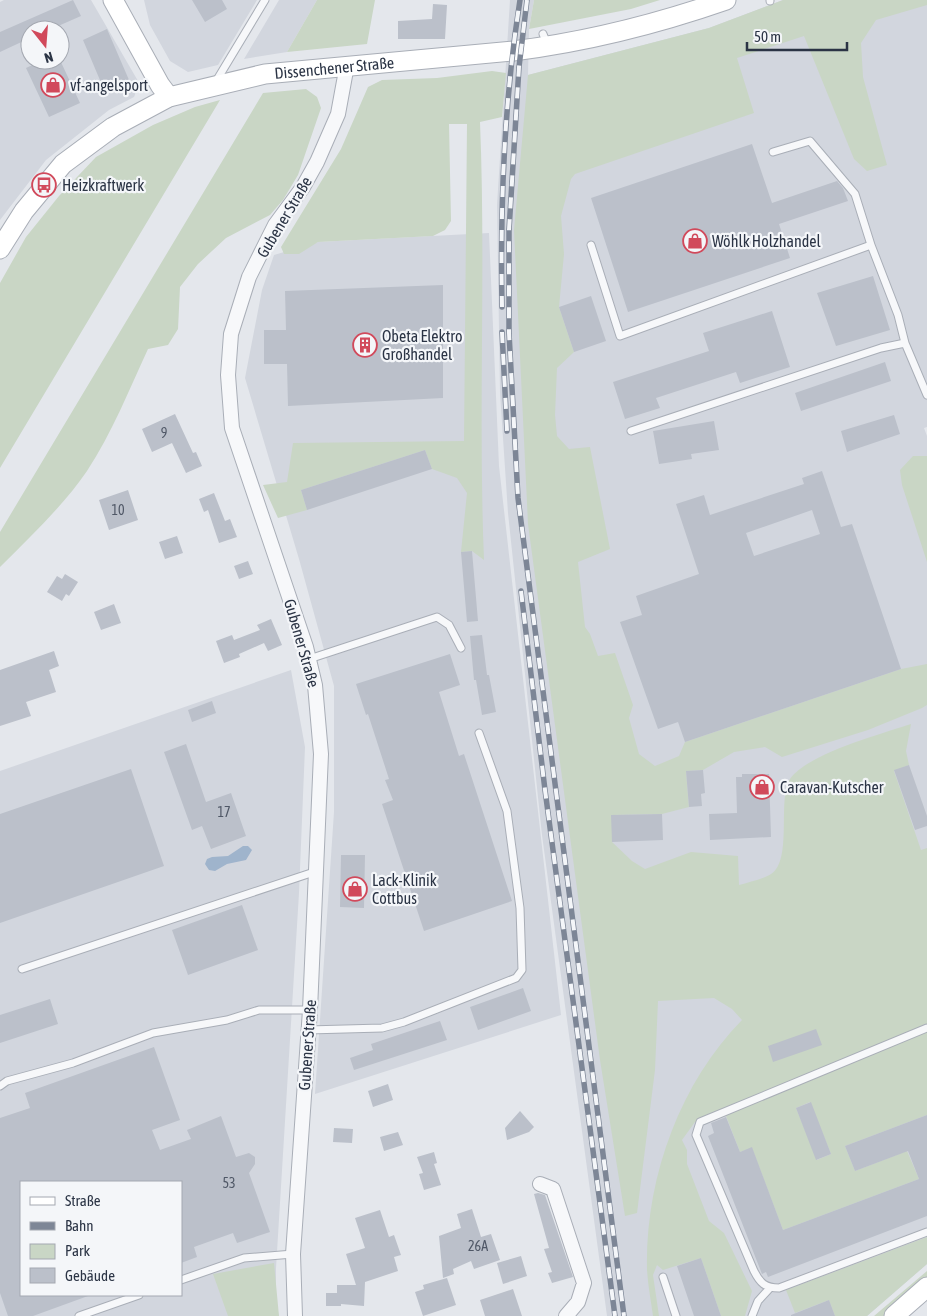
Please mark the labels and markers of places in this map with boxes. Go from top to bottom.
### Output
shop icon: vf-angelsport [40,72,66,98]
place label: vf-angelsport [70,76,149,95]
bus stop icon: Heizkraftwerk [31,172,57,198]
place label: Heizkraftwerk [62,176,144,194]
shop icon: Wöhlk Holzhandel [682,228,708,254]
place label: Wöhlk Holzhandel [712,232,821,250]
place label: Obeta Elektro Großhandel [382,327,462,363]
building icon: Obeta Elektro Großhandel [352,332,378,358]
shop icon: Caravan-Kutscher [749,774,775,800]
place label: Caravan-Kutscher [780,778,884,796]
place label: Lack-Klinik Cottbus [372,871,437,907]
shop icon: Lack-Klinik Cottbus [342,876,368,902]

